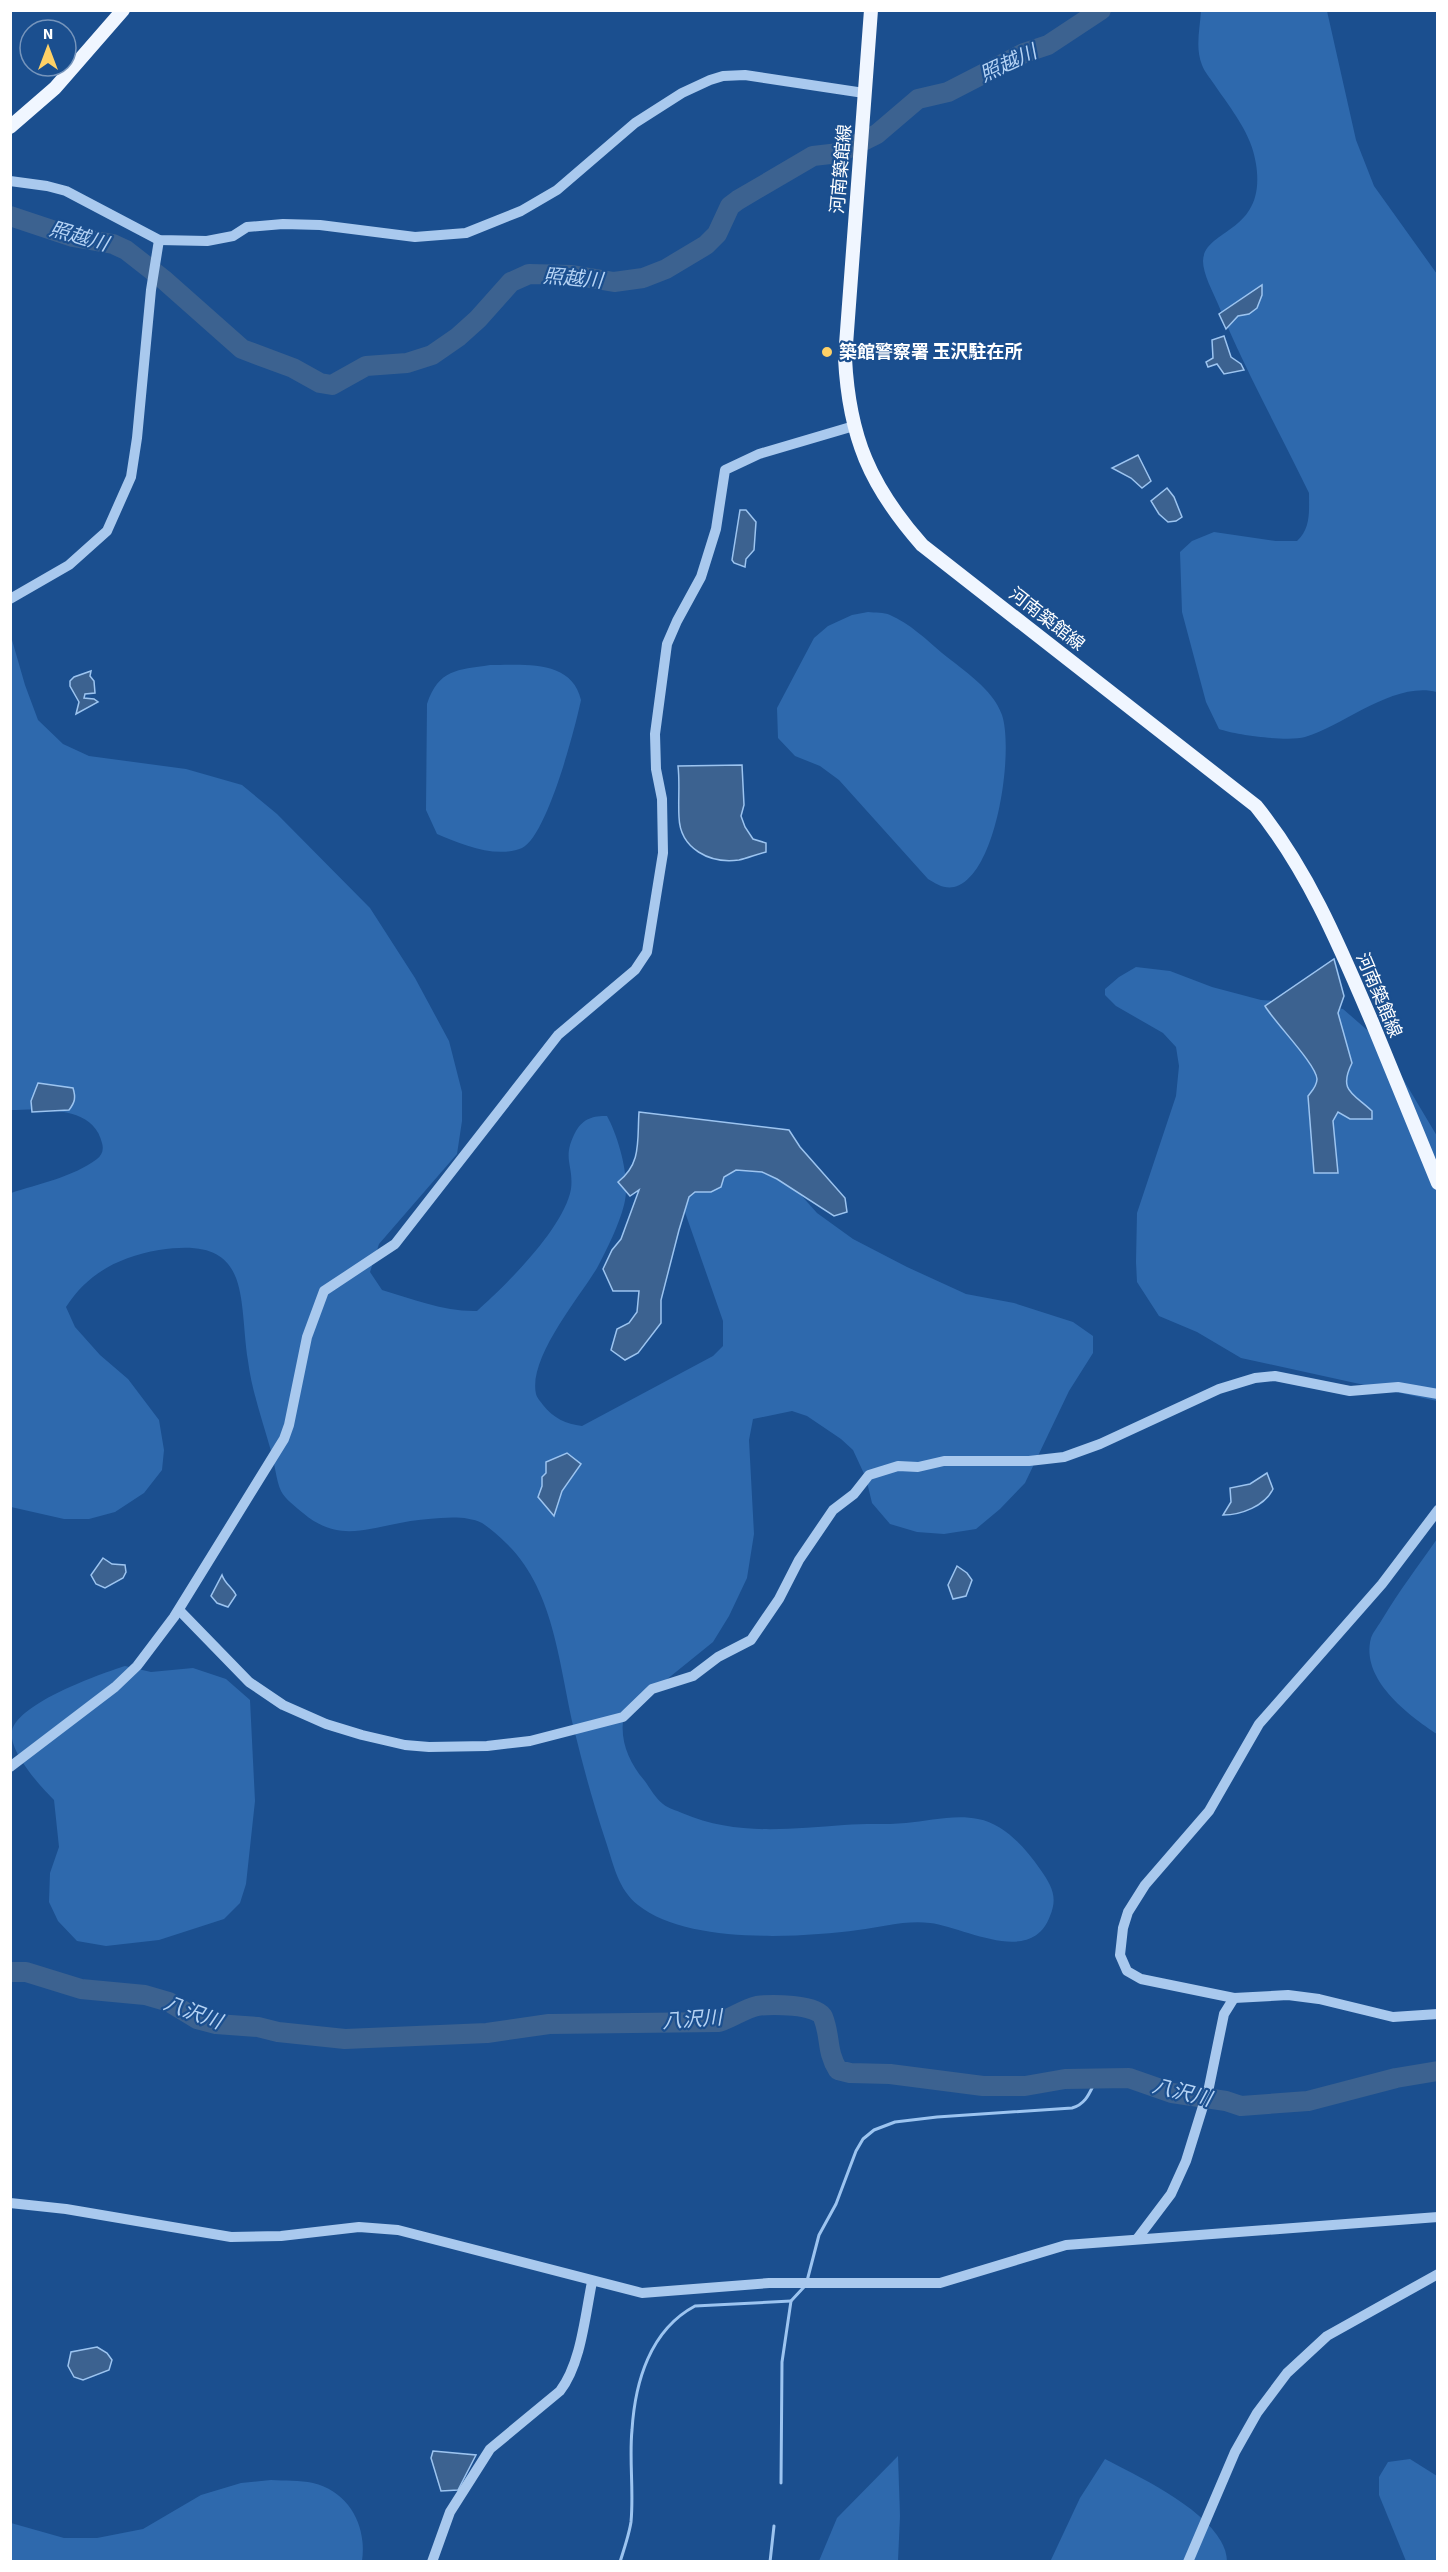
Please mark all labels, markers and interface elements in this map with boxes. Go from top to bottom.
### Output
north arrow [18,18,78,78]
text: N [43,23,53,45]
water label: 照越川 [975,38,1043,89]
street label: 河南築館線 [825,123,858,215]
water label: 照越川 [46,215,113,259]
water label: 照越川 [542,262,606,296]
place label: 築館警察署 玉沢駐在所 [839,340,1023,365]
marker: 築館警察署 玉沢駐在所 [820,345,834,359]
street label: 河南築館線 [1004,582,1090,657]
street label: 河南築館線 [1349,949,1408,1042]
water label: 八沢川 [160,1990,228,2037]
water label: 八沢川 [661,2004,725,2036]
water label: 八沢川 [1149,2072,1216,2114]

